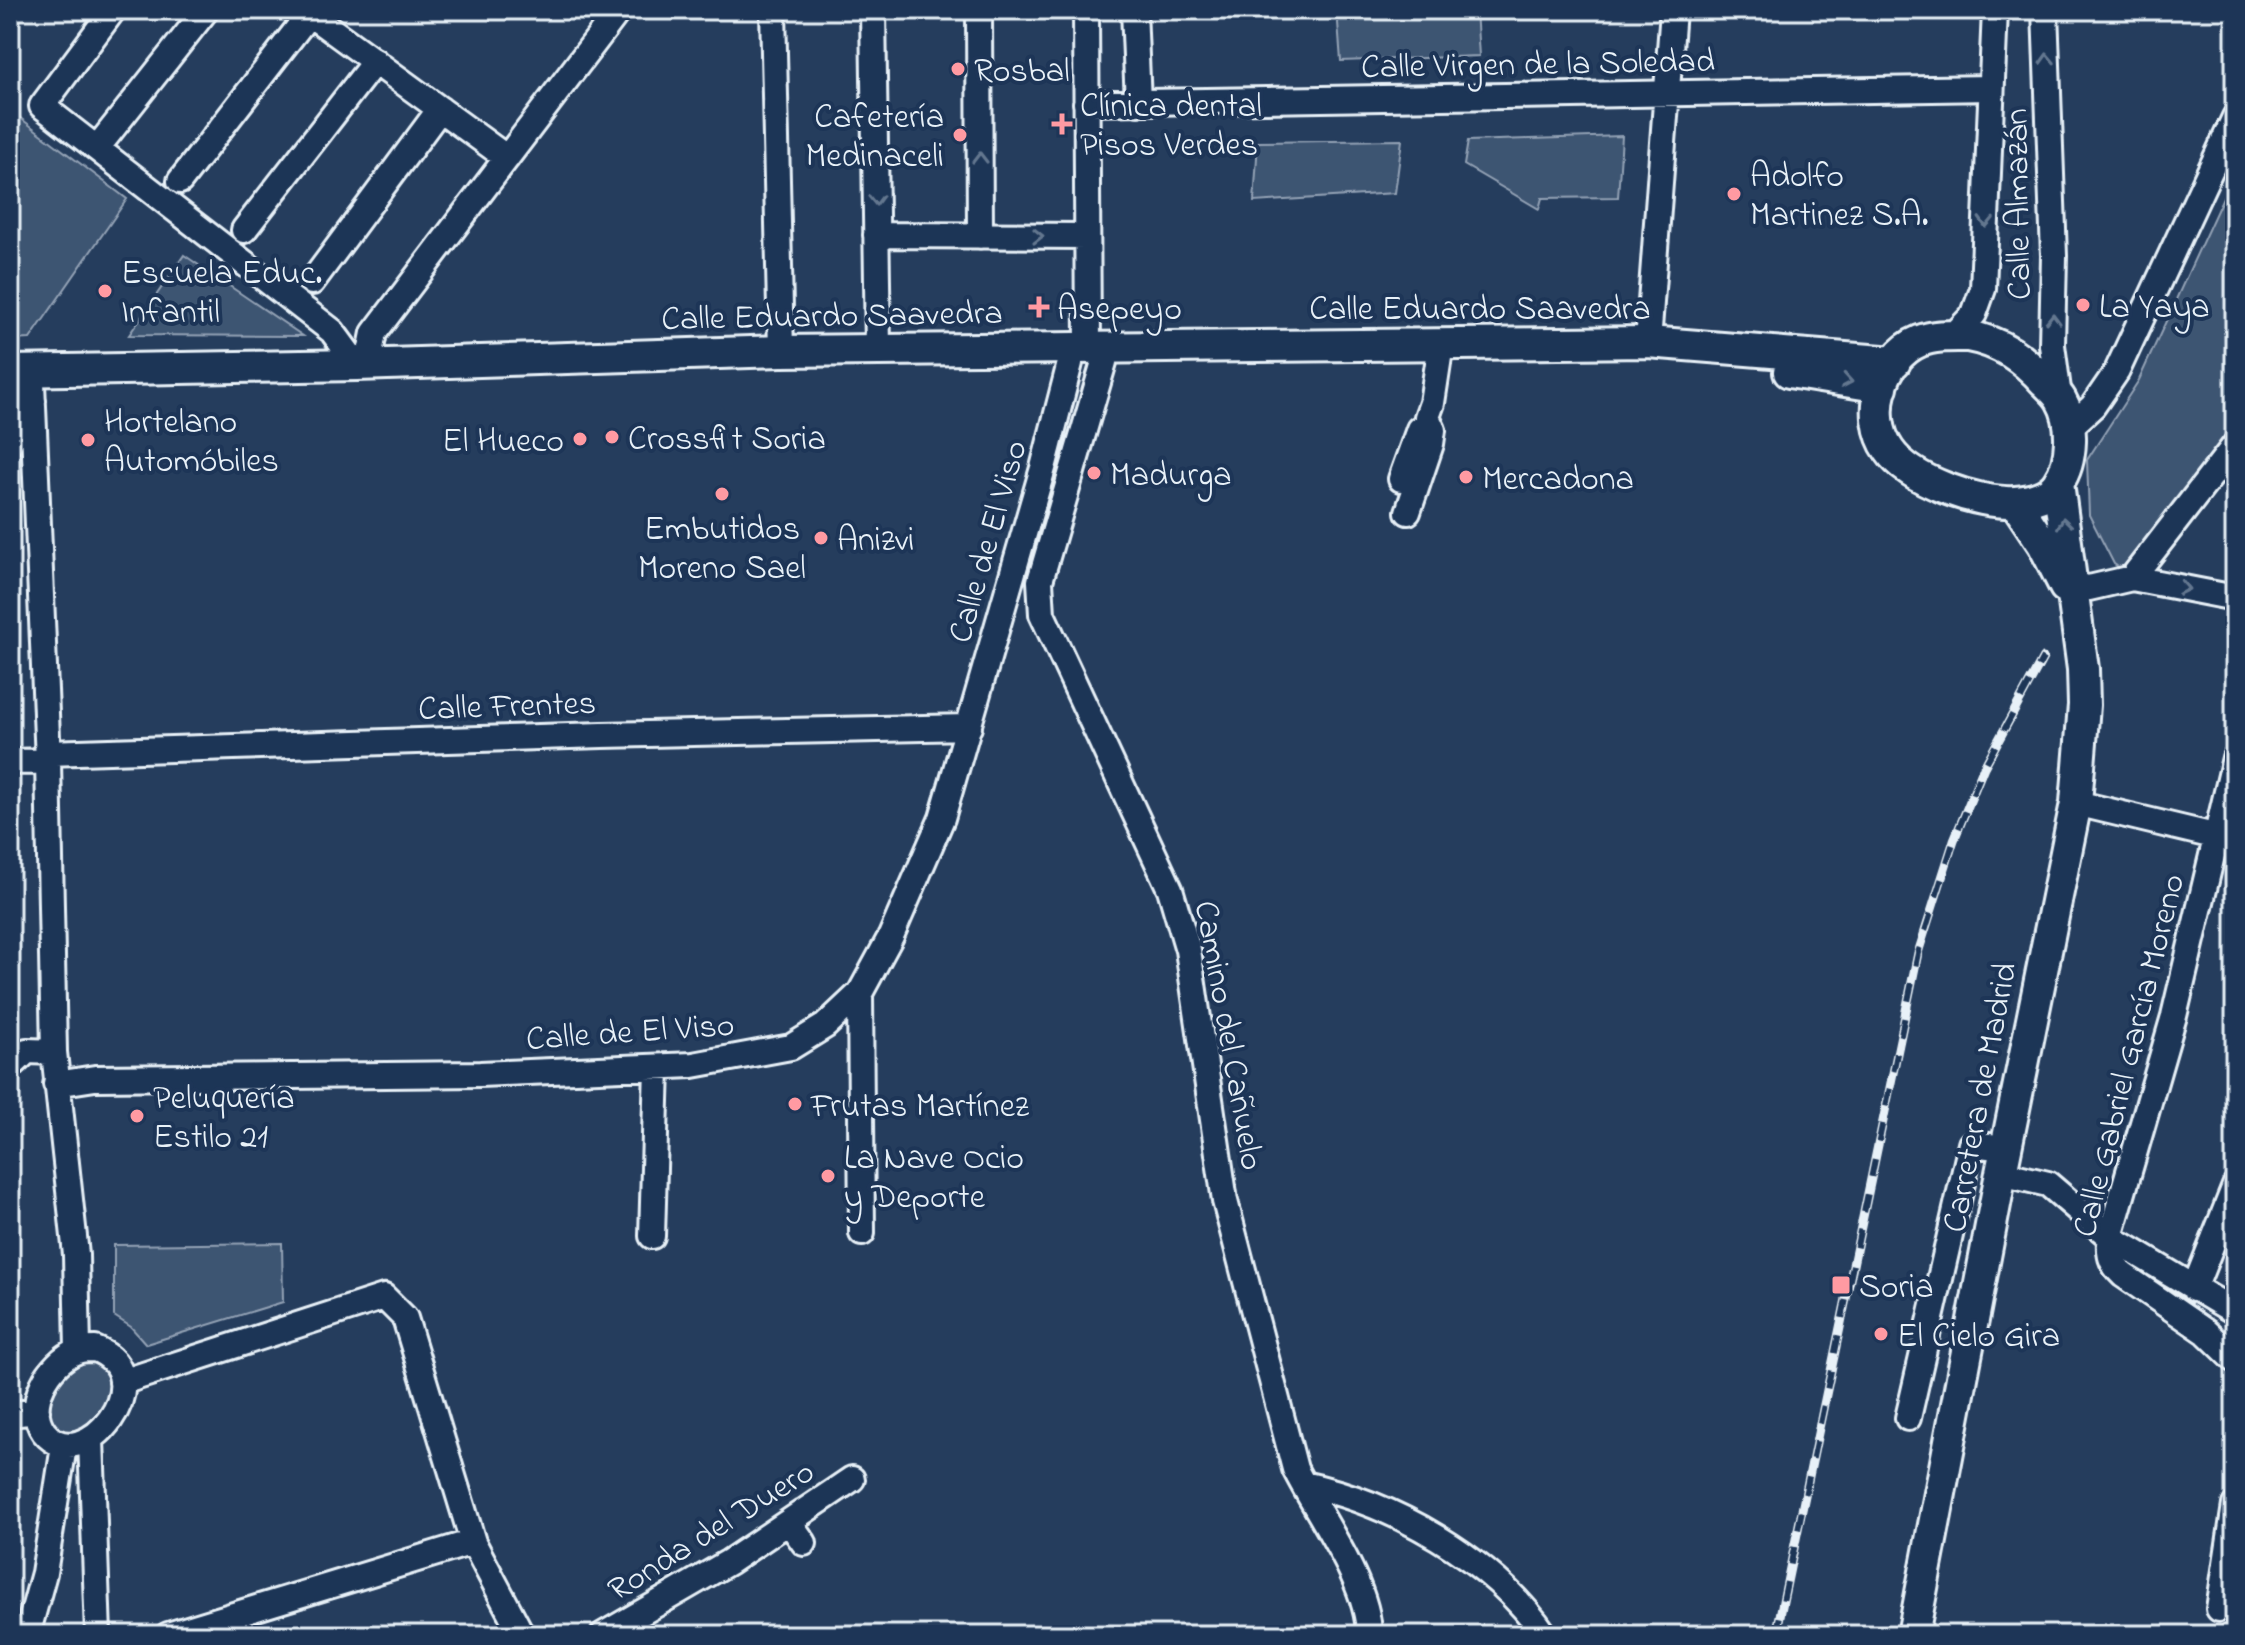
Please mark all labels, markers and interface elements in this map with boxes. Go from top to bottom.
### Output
street label: Calle Virgen de la Soledad [1361,38,1715,94]
place label: Rosbal [974,48,1070,98]
one-way arrow [2038,52,2055,65]
marker: Rosbal [949,60,967,78]
place label: Clínica dental Pisos Verdes [1080,83,1262,172]
place label: Cafetería Medinaceli [806,94,944,183]
street label: Calle Almazán [1993,108,2047,300]
marker: Clínica dental Pisos Verdes [1051,113,1073,135]
marker: Cafetería Medinaceli [951,126,969,144]
one-way arrow [971,151,989,164]
place label: Adolfo Martinez S.A. [1750,153,1929,242]
marker: Adolfo Martinez S.A. [1725,185,1743,203]
one-way arrow [867,194,885,207]
one-way arrow [1977,216,1994,229]
one-way arrow [1032,227,1045,245]
place label: Escuela Educ. Infantil [121,250,322,339]
marker: Escuela Educ. Infantil [96,282,114,300]
place label: La Yaya [2099,284,2210,334]
place label: Asepeyo [1057,286,1182,336]
street label: Calle Eduardo Saavedra [1309,286,1651,336]
street label: Calle Eduardo Saavedra [661,290,1003,346]
marker: Asepeyo [1028,296,1050,318]
marker: La Yaya [2074,296,2092,314]
one-way arrow [2044,312,2062,325]
one-way arrow [1840,371,1853,388]
place label: Hortelano Automóbiles [104,399,279,488]
place label: Crossfit Soria [628,416,826,466]
place label: El Hueco [442,418,564,468]
marker: Crossfit Soria [603,428,621,446]
marker: El Hueco [571,430,589,448]
marker: Hortelano Automóbiles [79,431,97,449]
street label: Calle de El Viso [937,435,1043,649]
place label: Madurga [1110,452,1232,502]
place label: Mercadona [1482,456,1634,506]
marker: Madurga [1085,464,1103,482]
marker: Mercadona [1457,468,1475,486]
marker: Embutidos Moreno Sael [713,485,731,503]
place label: Embutidos Moreno Sael [638,506,806,595]
one-way arrow [2056,516,2073,530]
place label: Anizvi [837,517,914,567]
marker: Anizvi [812,529,830,547]
one-way arrow [2177,579,2190,596]
street label: Calle Frentes [417,680,597,736]
street label: Calle Gabriel García Moreno [2062,869,2200,1243]
street label: Camino del Cañuelo [1179,897,1275,1174]
street label: Carretera de Madrid [1931,958,2033,1237]
street label: Calle de El Viso [524,1002,736,1066]
place label: Peluquería Estilo 21 [153,1075,295,1164]
place label: Frutas Martínez [810,1083,1030,1133]
marker: Frutas Martínez [786,1095,804,1113]
marker: Peluquería Estilo 21 [128,1107,146,1125]
place label: La Nave Ocio y Deporte [844,1135,1024,1224]
marker: La Nave Ocio y Deporte [819,1167,837,1185]
place label: Soria [1859,1264,1934,1314]
marker: Soria [1830,1274,1852,1296]
place label: El Cielo Gira [1897,1313,2060,1363]
marker: El Cielo Gira [1872,1325,1890,1343]
street label: Ronda del Duero [599,1449,825,1616]

